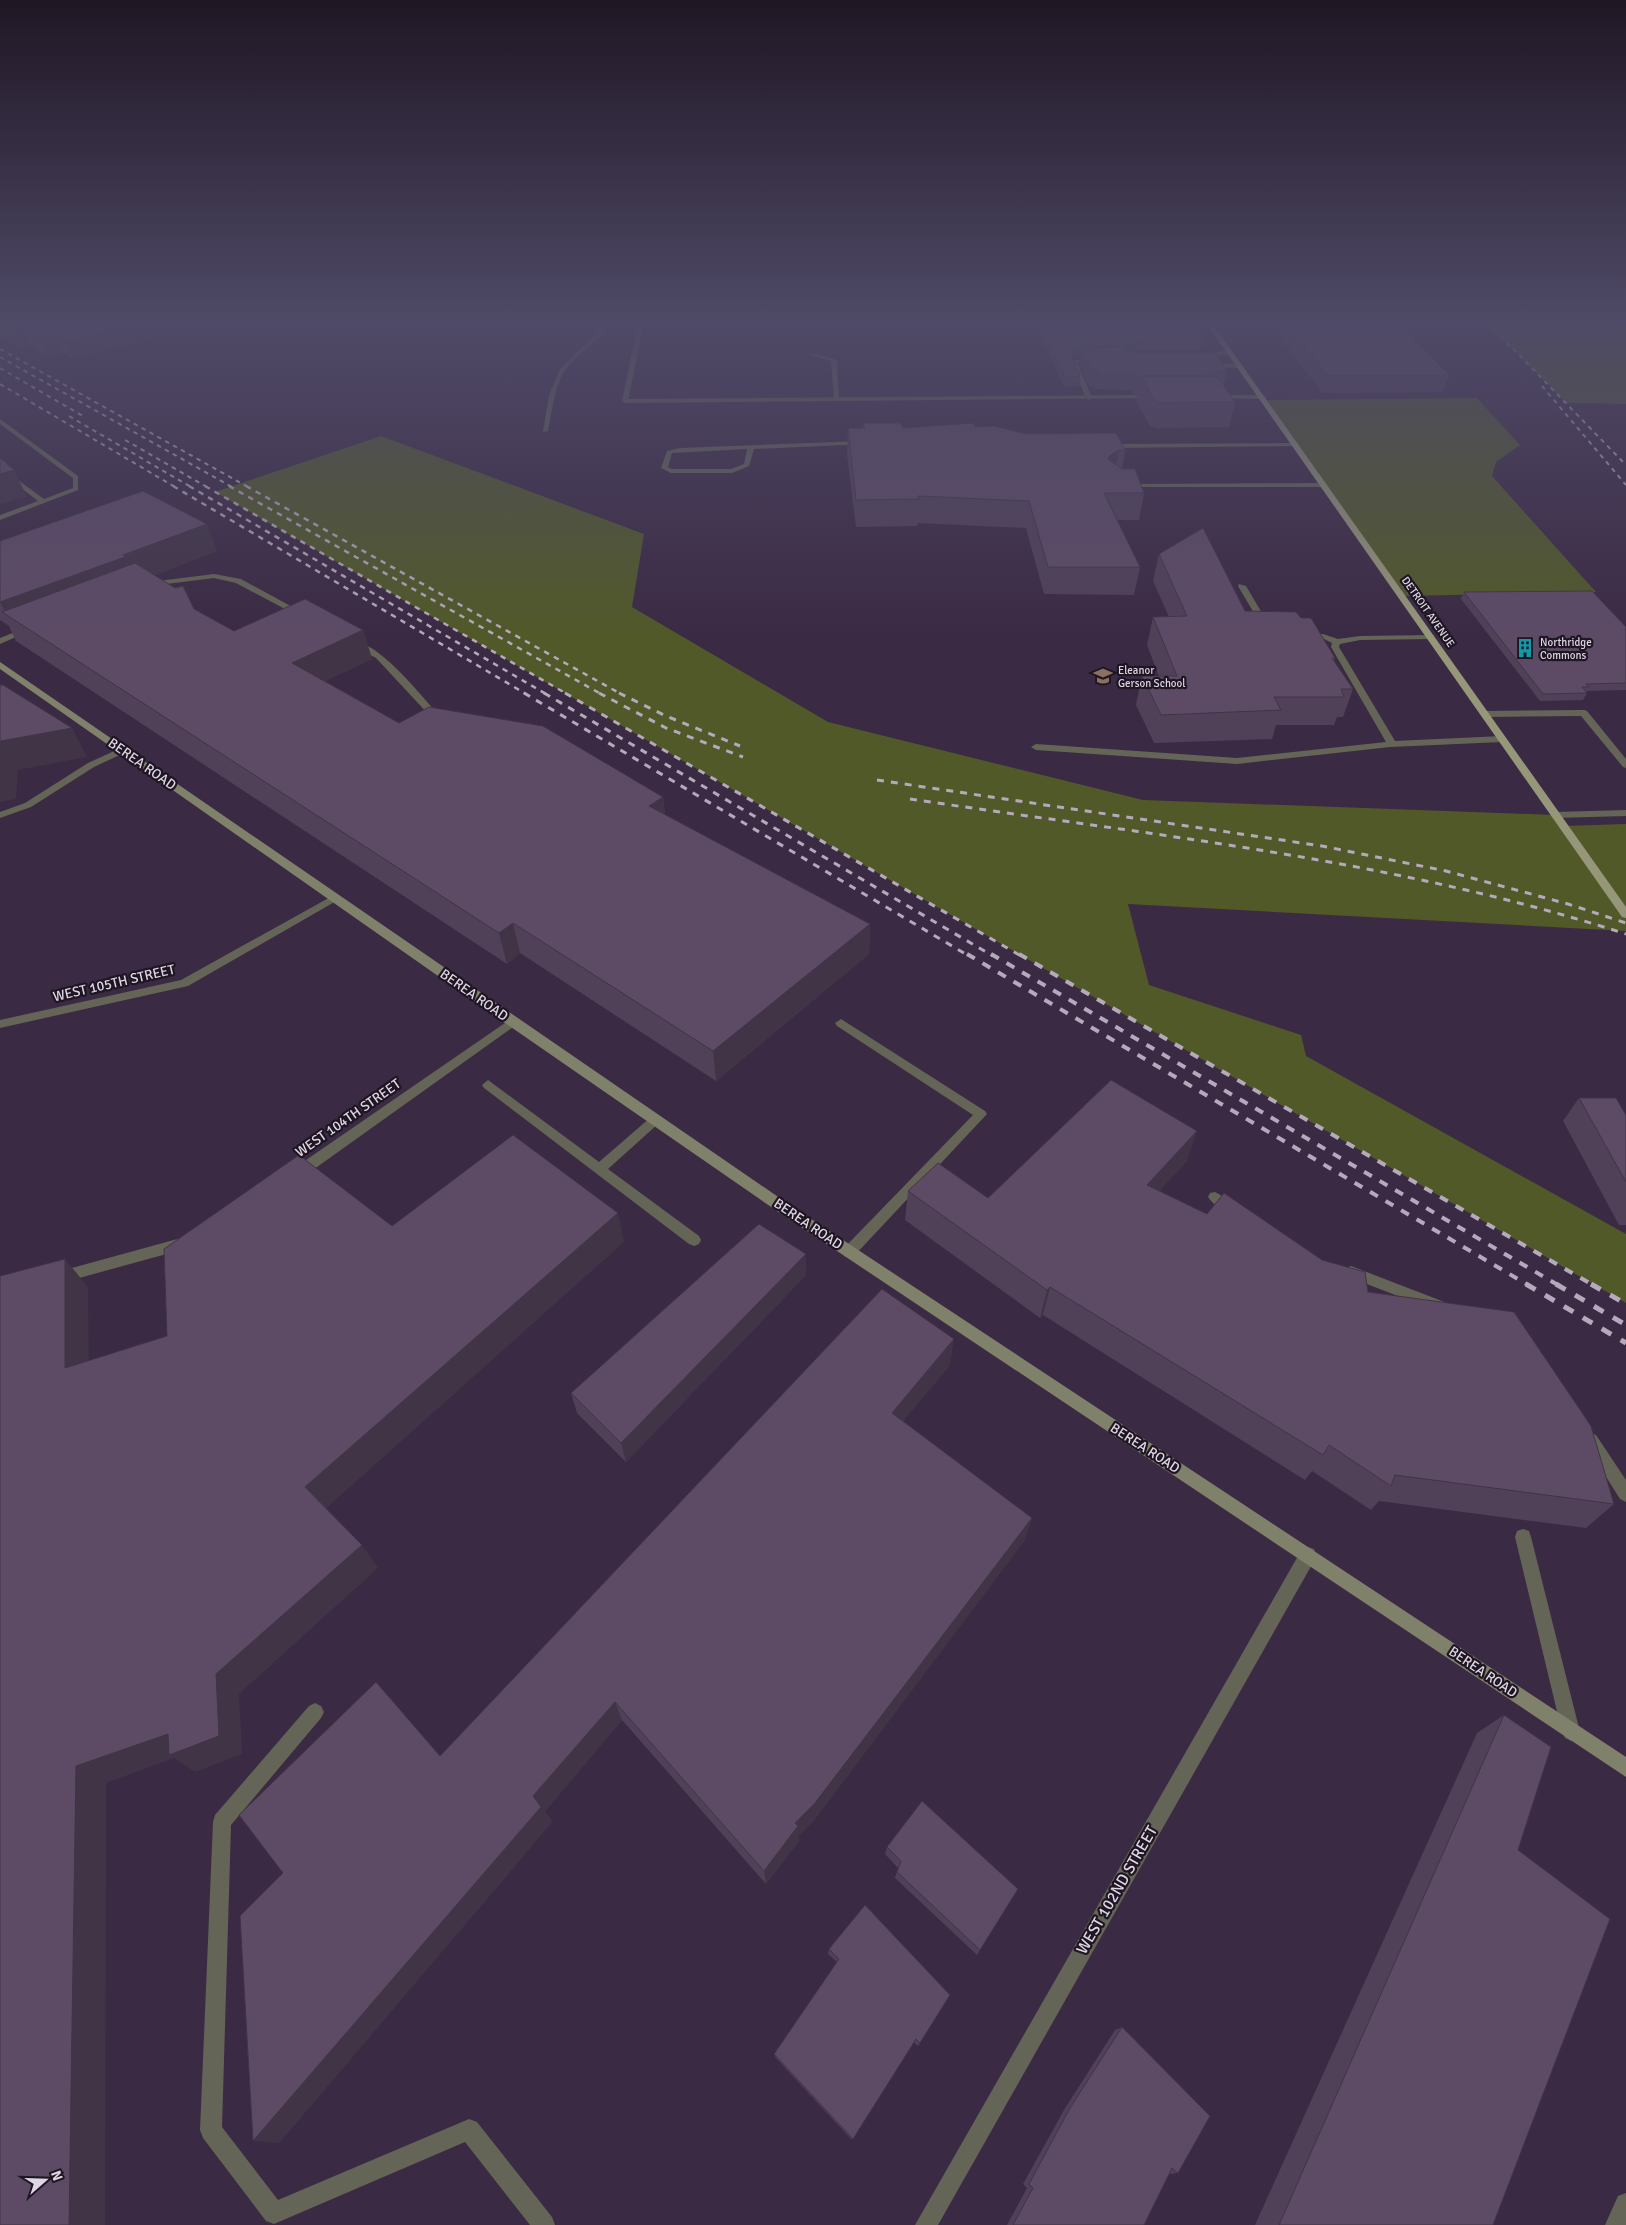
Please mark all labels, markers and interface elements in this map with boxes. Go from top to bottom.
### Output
street label: DETROIT AVENUE [1399,574,1457,650]
place label: Northridge Commons [1540,636,1592,662]
building icon: Northridge Commons [1514,637,1536,659]
place label: Eleanor Gerson School [1118,664,1186,690]
school or university icon: Eleanor Gerson School [1092,665,1114,687]
street label: BEREA ROAD [105,734,179,794]
street label: WEST 105TH STREET [51,961,177,1005]
street label: BEREA ROAD [437,965,511,1025]
street label: WEST 104TH STREET [292,1075,404,1161]
street label: BEREA ROAD [770,1195,846,1253]
street label: BEREA ROAD [1107,1419,1183,1477]
street label: BEREA ROAD [1445,1643,1521,1701]
street label: WEST 102ND STREET [1072,1822,1162,1958]
north arrow [20,2155,70,2205]
text: N [47,2168,66,2183]

